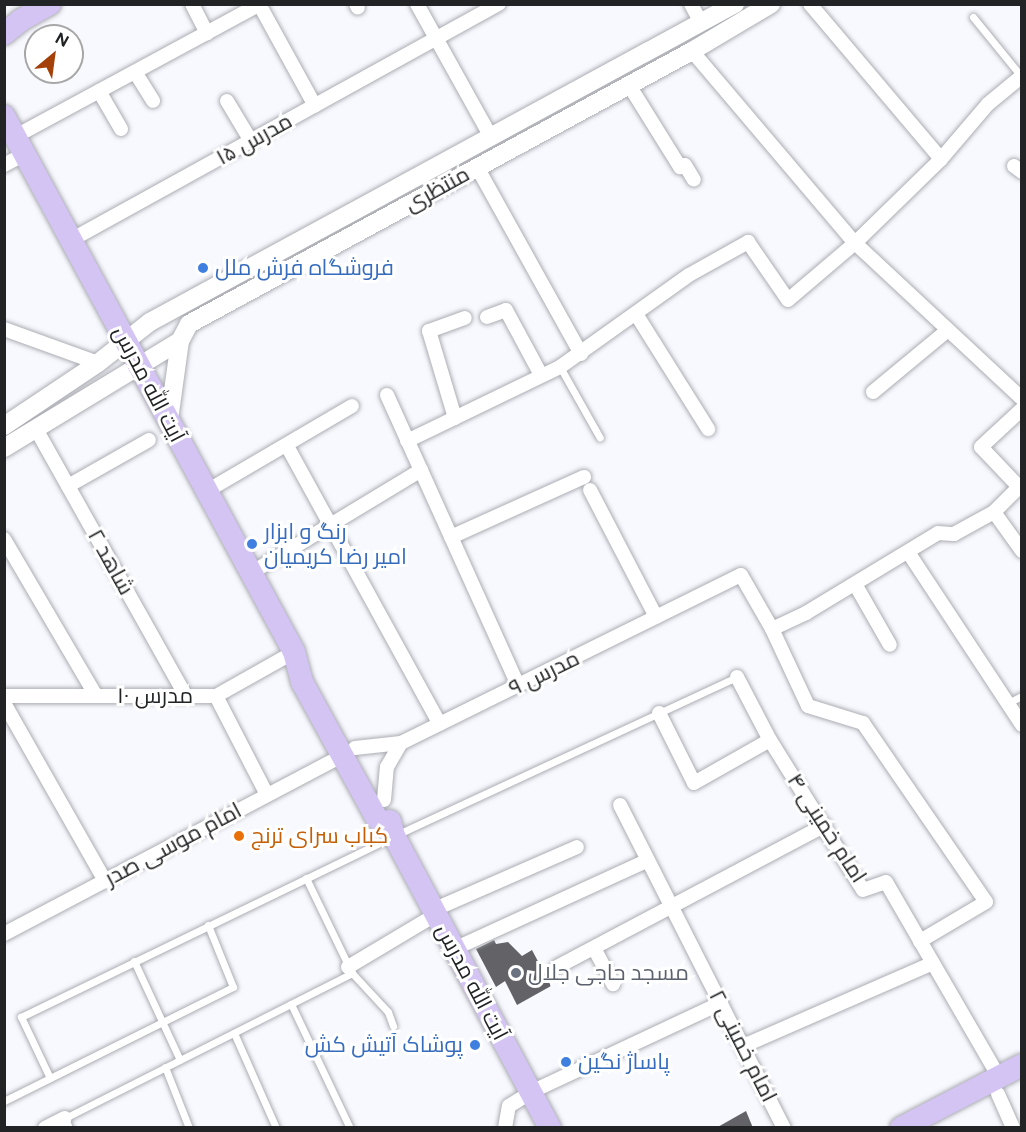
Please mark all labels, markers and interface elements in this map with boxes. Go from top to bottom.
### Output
north arrow [24,24,84,84]
text: N [52,28,72,51]
street label: مدرس ۱۵ [211,107,297,171]
street label: منتظری [400,161,474,217]
place label: فروشگاه فرش ملل [215,255,394,281]
marker: فروشگاه فرش ملل [196,261,210,275]
street label: آیت الله مدرس [107,321,191,447]
place label: رنگ و ابزار امیر رضا کریمیان [264,518,407,570]
street label: شاهد ۲ [82,525,140,599]
marker: رنگ و ابزار امیر رضا کریمیان [245,537,259,551]
street label: مدرس ۹ [504,645,584,701]
street label: مدرس ۱۰ [117,683,193,709]
street label: امام خمینی ۴ [782,768,872,888]
street label: امام موسی صدر [100,797,246,891]
place label: کباب سرای ترنج [251,823,388,849]
marker: کباب سرای ترنج [232,829,246,843]
street label: آیت الله مدرس [430,919,514,1045]
place label: مسجد حاجی جلال [528,960,689,986]
marker: مسجد حاجی جلال [509,966,523,980]
street label: امام خمینی ۲ [703,986,783,1106]
place label: پوشاک آتیش کش [305,1032,463,1058]
marker: پوشاک آتیش کش [468,1038,482,1052]
place label: پاساژ نگین [578,1049,670,1075]
marker: پاساژ نگین [559,1055,573,1069]

